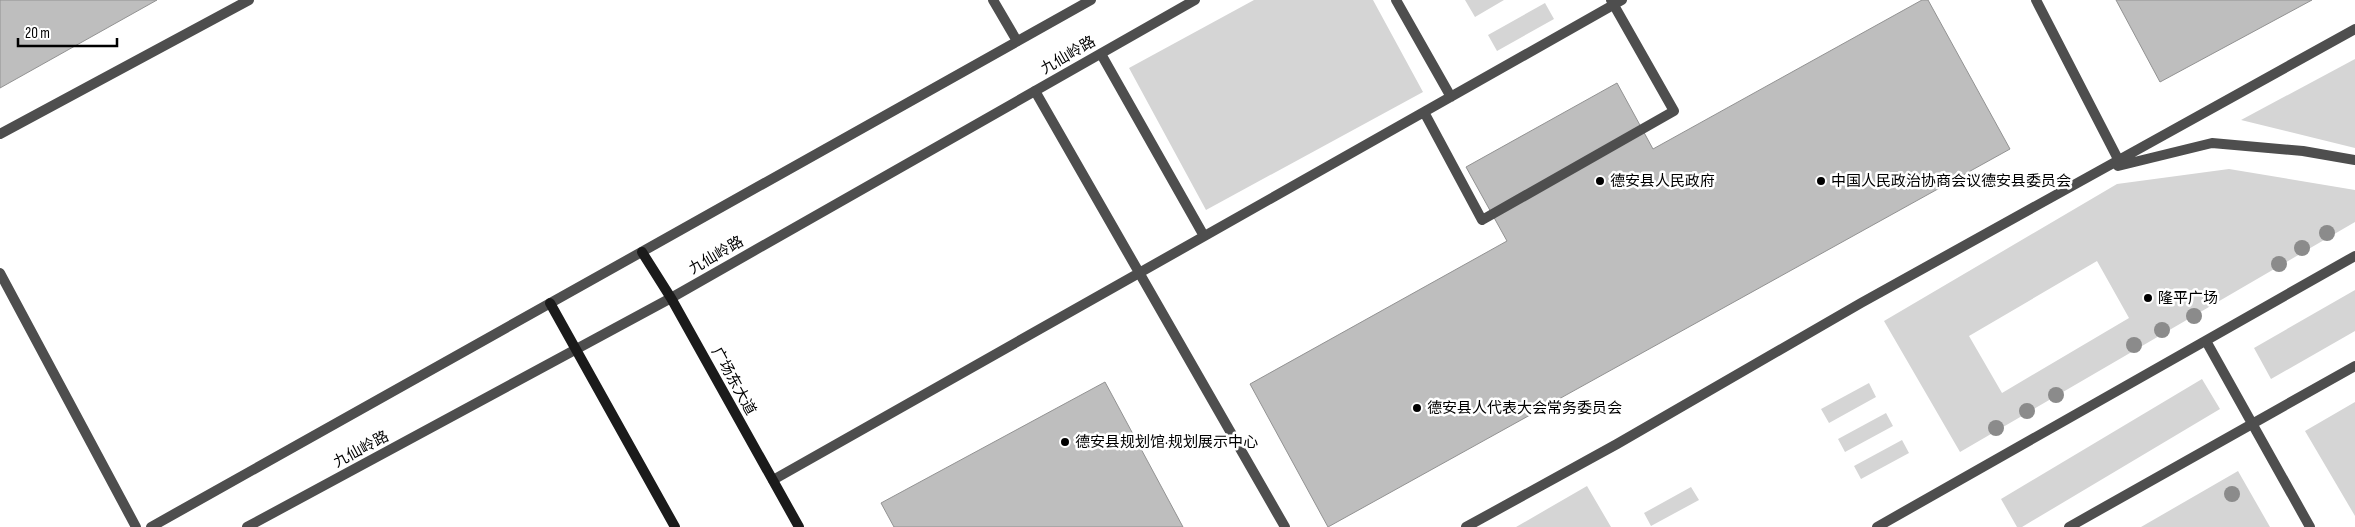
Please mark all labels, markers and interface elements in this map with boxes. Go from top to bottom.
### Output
scale bar [18,15,116,47]
text: 20 m [25,24,50,43]
street label: 九仙岭路 [1038,32,1099,79]
place label: 德安县人民政府 [1610,172,1715,191]
place label: 中国人民政治协商会议德安县委员会 [1831,172,2071,191]
marker: 德安县人民政府 [1594,175,1606,187]
marker: 中国人民政治协商会议德安县委员会 [1815,175,1827,187]
street label: 九仙岭路 [686,232,747,279]
place label: 隆平广场 [2158,289,2218,308]
marker: 隆平广场 [2142,292,2154,304]
street label: 广场东大道 [707,344,760,419]
place label: 德安县人代表大会常务委员会 [1427,399,1622,418]
marker: 德安县人代表大会常务委员会 [1411,402,1423,414]
street label: 九仙岭路 [330,427,392,472]
place label: 德安县规划馆·规划展示中心 [1075,433,1258,452]
marker: 德安县规划馆·规划展示中心 [1059,436,1071,448]

